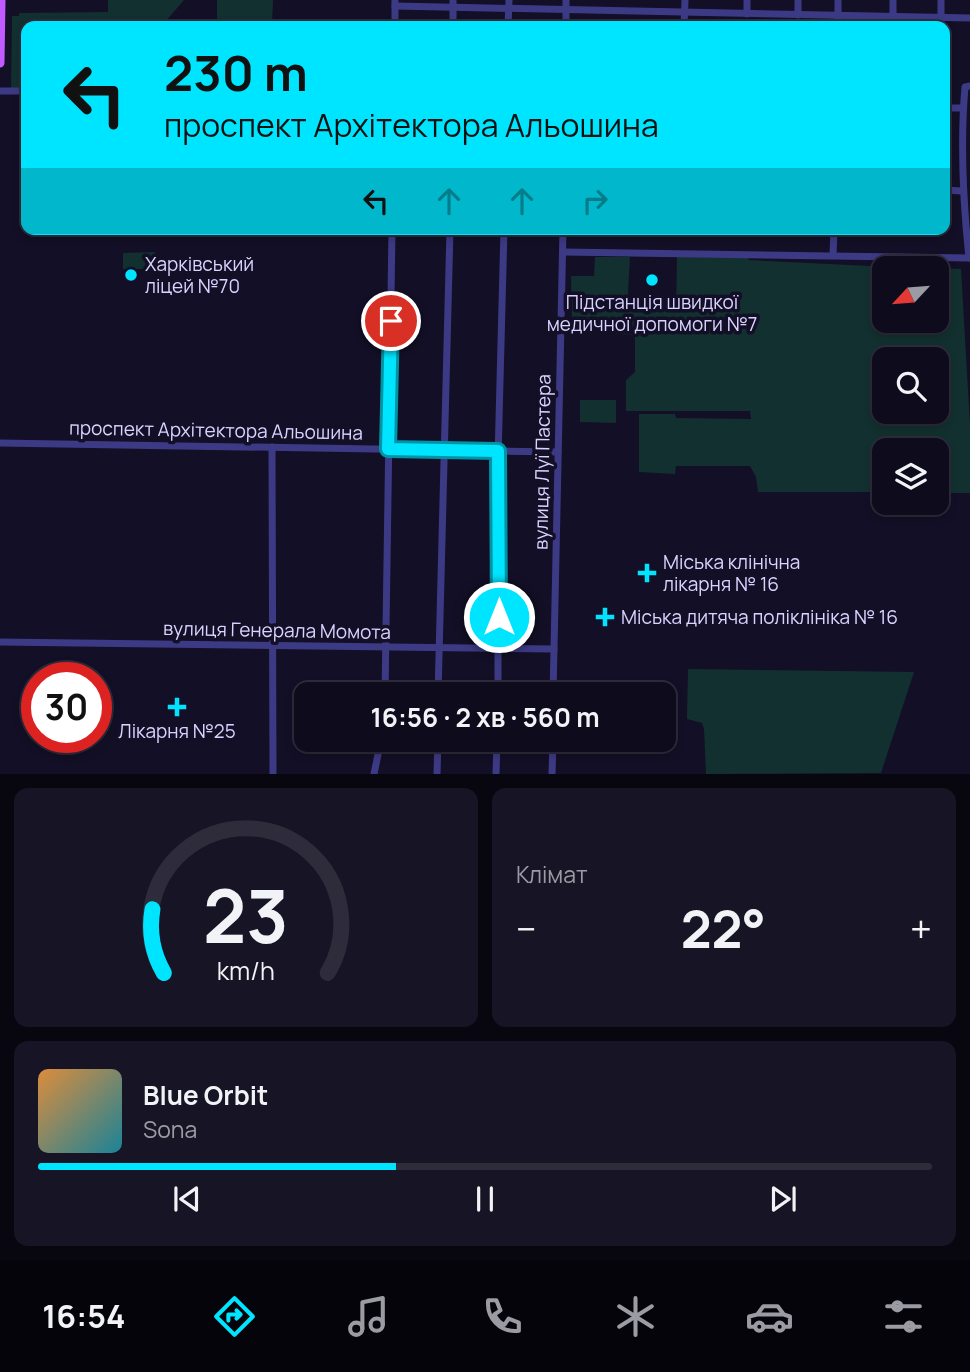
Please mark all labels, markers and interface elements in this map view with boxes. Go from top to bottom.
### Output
text: 230 m [164,39,308,106]
icon: left [49,49,140,140]
text: проспект Архітектора Альошина [164,103,659,147]
icon: left [357,182,395,220]
icon: ahead [430,182,468,220]
icon: ahead [503,182,541,220]
icon: right [576,182,614,220]
place label: Харківський ліцей №70 [145,251,254,299]
north arrow [872,256,948,332]
map controls [872,256,949,515]
marker: Харківський ліцей №70 [123,267,139,283]
marker: Підстанція швидкої медичної допомоги №7 [644,272,660,288]
place label: Підстанція швидкої медичної допомоги №7 [547,289,757,337]
pin [361,291,421,351]
icon: arrive [372,302,410,340]
button: search [872,347,949,424]
street label: вулиця Луї Пастера [527,374,557,550]
street label: проспект Архітектора Альошина [69,414,363,446]
button: layers [872,438,949,515]
place label: Міська клінічна лікарня № 16 [663,549,800,597]
marker: Міська клінічна лікарня № 16 [637,563,657,583]
position arrow [462,580,536,654]
place label: Міська дитяча поліклініка № 16 [621,604,898,630]
marker: Міська дитяча поліклініка № 16 [595,607,615,627]
street label: вулиця Генерала Момота [163,615,391,645]
speed limit sign: 30 [21,662,112,753]
marker: Лікарня №25 [167,697,187,717]
text: 16:56 · 2 хв · 560 m [370,699,600,735]
place label: Лікарня №25 [118,718,236,744]
text: Клімат [516,858,588,890]
text: 23 [203,866,289,966]
text: 22° [681,893,766,964]
text: − [516,902,537,954]
text: + [910,902,932,954]
text: km/h [217,953,275,988]
text: Blue Orbit [143,1077,268,1113]
text: Sona [143,1113,197,1145]
icon: previous [168,1180,206,1218]
icon: pause [466,1180,504,1218]
icon: next [764,1180,802,1218]
icon: directions [210,1292,259,1341]
icon: music [344,1292,393,1341]
icon: phone [478,1292,527,1341]
icon: climate [611,1292,660,1341]
icon: car [745,1292,794,1341]
icon: filters [879,1292,928,1341]
text: 16:54 [42,1294,125,1338]

